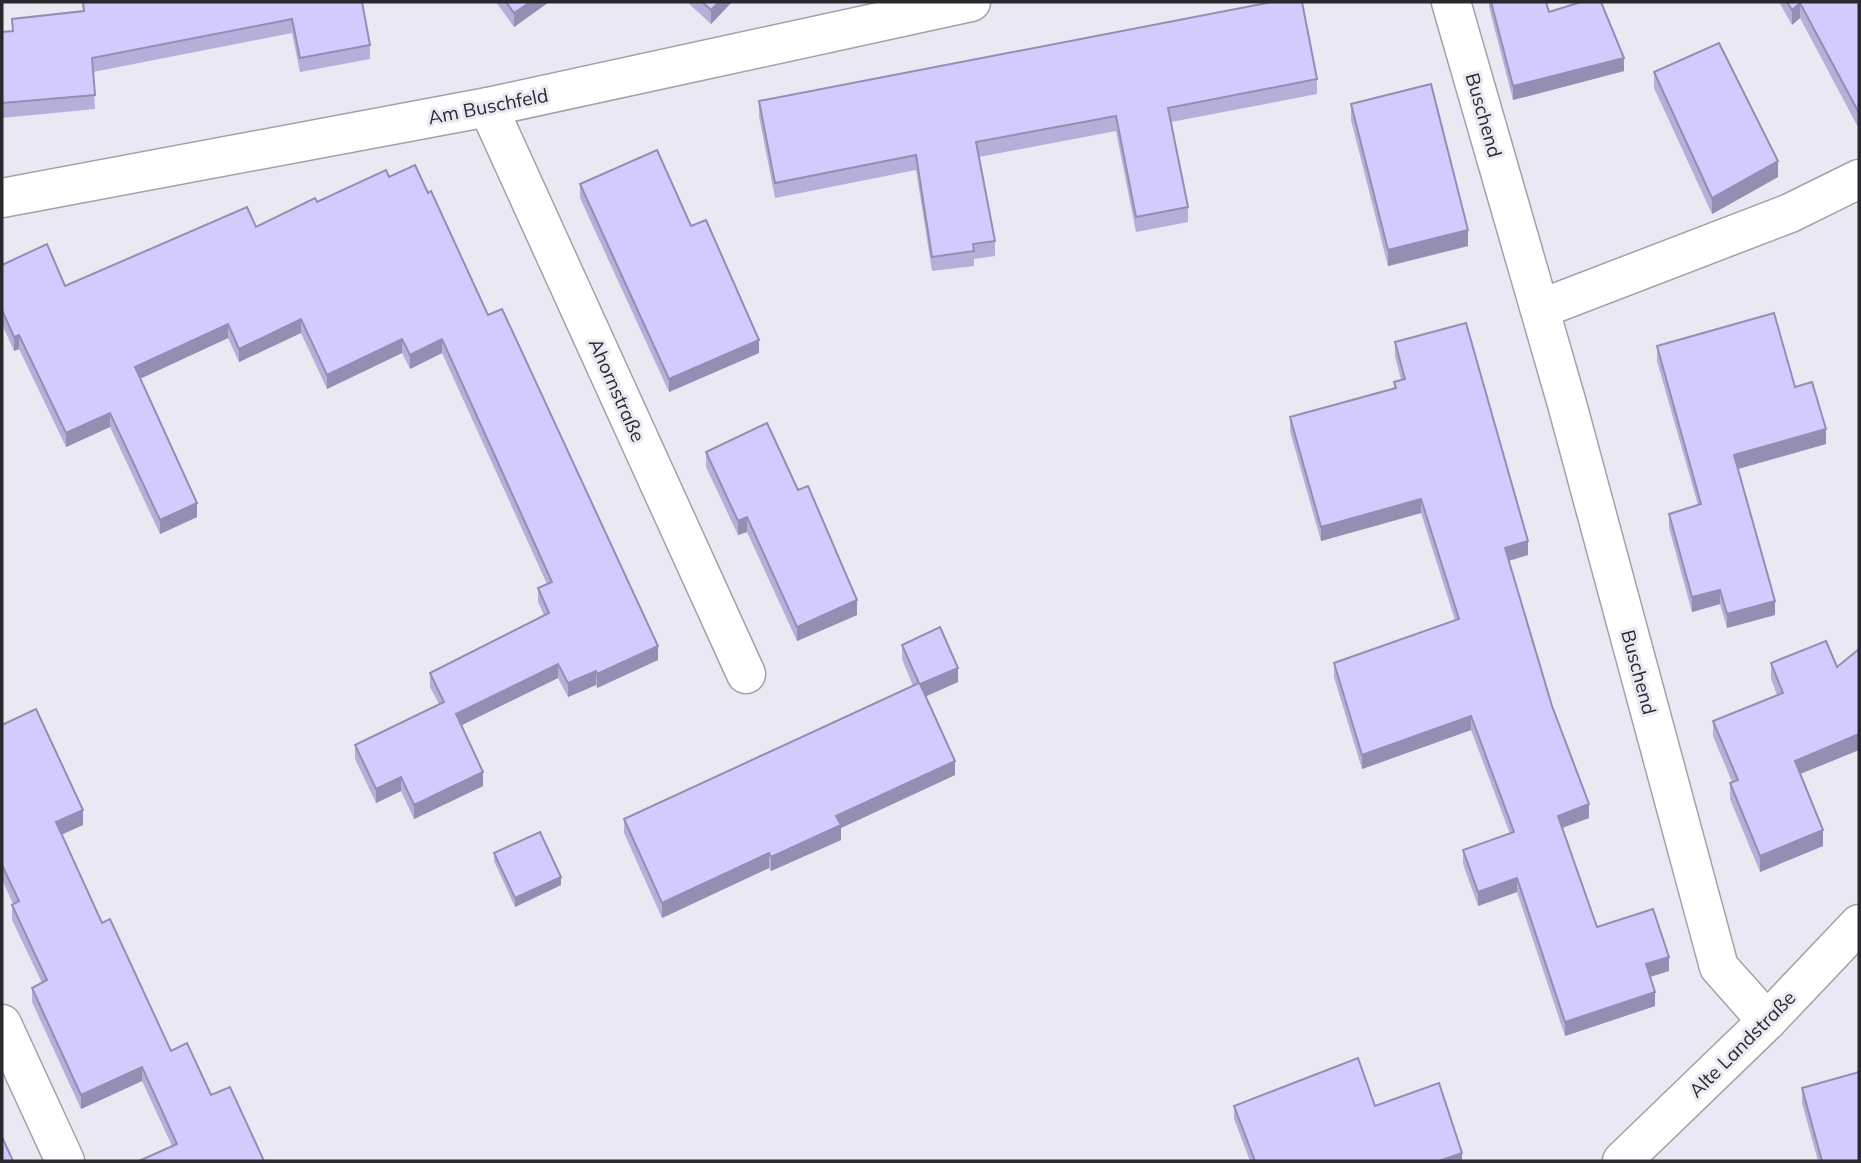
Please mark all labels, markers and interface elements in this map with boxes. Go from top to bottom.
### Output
street label: Buschend [1461,70,1507,160]
street label: Am Buschfeld [426,83,550,129]
street label: Ahornstraße [584,335,650,445]
street label: Buschend [1616,627,1662,717]
street label: Alte Landstraße [1684,986,1800,1102]

